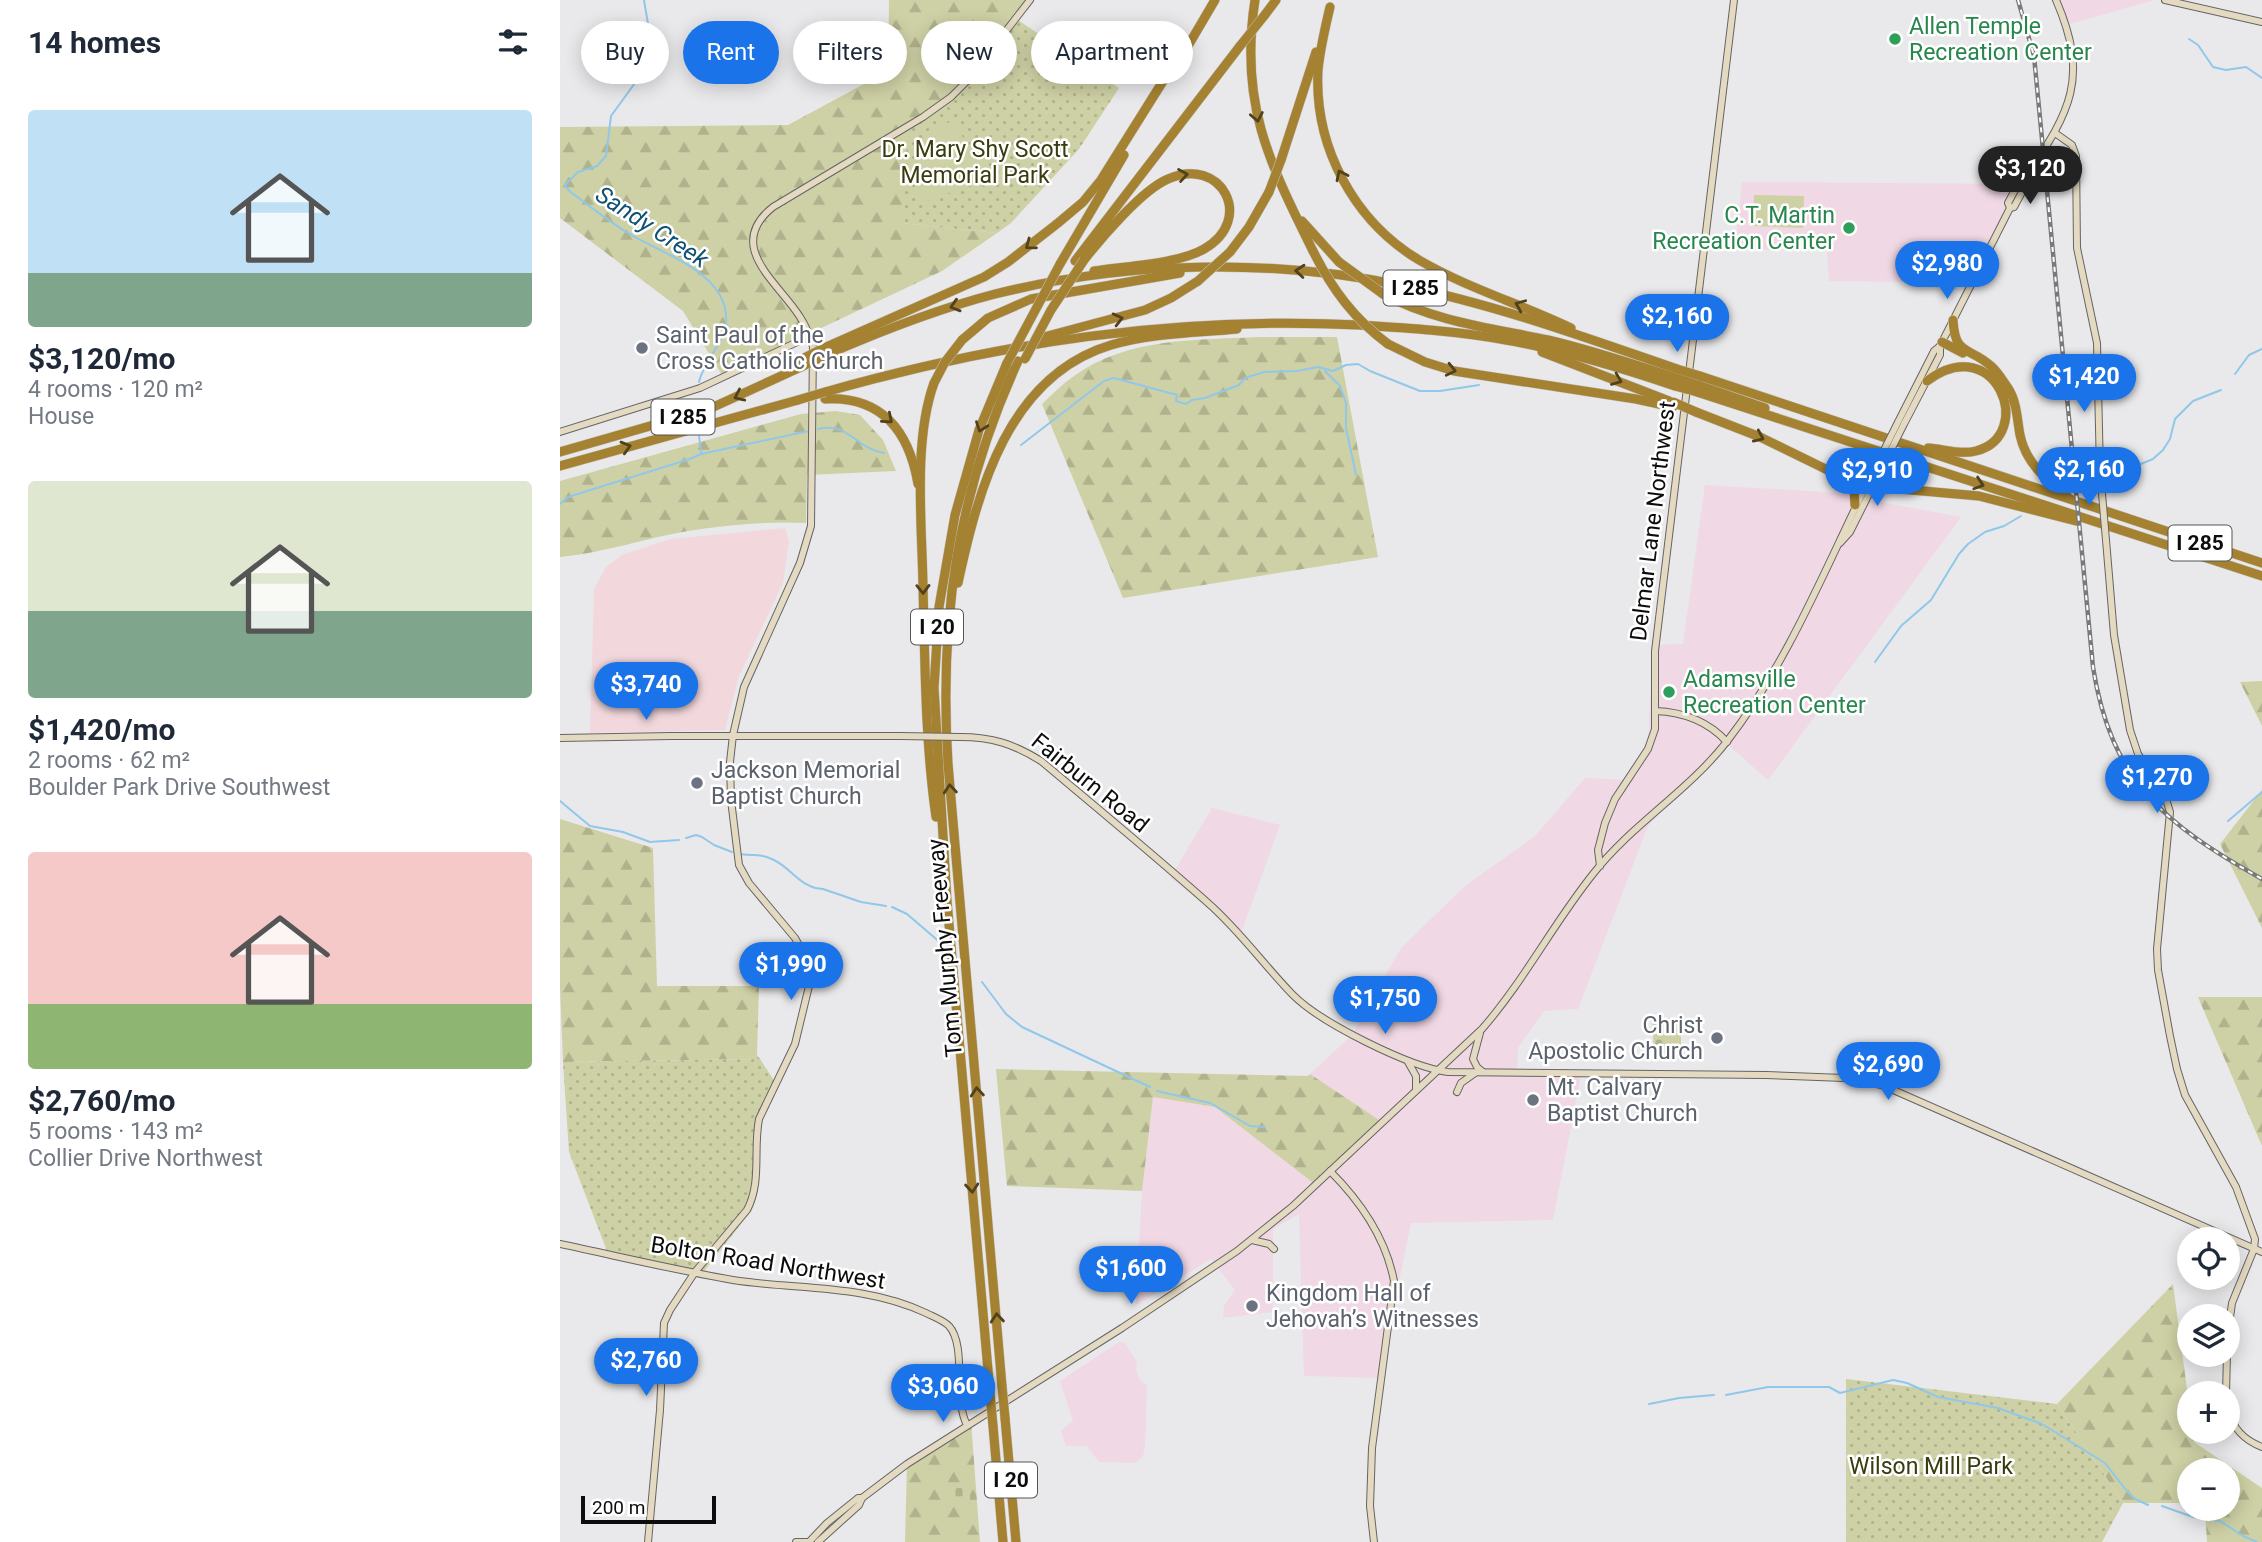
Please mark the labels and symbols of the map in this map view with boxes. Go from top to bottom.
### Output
place label: Allen Temple Recreation Center [1909,13,2092,66]
marker: Allen Temple Recreation Center [1887,31,1903,47]
one-way arrow [1249,111,1264,123]
park label: Dr. Mary Shy Scott Memorial Park [881,136,1069,189]
pin: $3,120 [1973,146,2087,206]
one-way arrow [1177,168,1189,183]
one-way arrow [1335,170,1349,182]
water label: Sandy Creek [590,180,715,274]
place label: C.T. Martin Recreation Center [1652,202,1835,255]
marker: C.T. Martin Recreation Center [1841,220,1857,236]
one-way arrow [1025,237,1038,250]
pin: $2,980 [1890,242,2004,301]
one-way arrow [1295,264,1306,279]
road number: I 285 [1384,270,1446,306]
pin: $2,160 [1620,294,1734,354]
one-way arrow [950,298,962,312]
one-way arrow [1515,299,1527,313]
one-way arrow [1112,313,1124,327]
place label: Saint Paul of the Cross Catholic Church [656,322,883,375]
marker: Saint Paul of the Cross Catholic Church [634,340,650,356]
pin: $1,420 [2027,354,2141,414]
one-way arrow [1445,362,1457,376]
one-way arrow [1611,372,1623,386]
one-way arrow [734,388,746,402]
street label: Delmar Lane Northwest [1625,399,1681,643]
road number: I 285 [652,400,714,434]
one-way arrow [879,411,892,423]
one-way arrow [975,420,989,432]
one-way arrow [1752,429,1764,443]
one-way arrow [619,441,631,456]
pin: $2,910 [1820,448,1934,508]
pin: $2,160 [2032,448,2146,507]
one-way arrow [1972,476,1985,490]
road number: I 285 [2168,526,2232,560]
one-way arrow [916,584,931,595]
road number: I 20 [911,610,963,644]
pin: $3,740 [589,662,703,722]
place label: Adamsville Recreation Center [1683,666,1866,719]
marker: Adamsville Recreation Center [1661,684,1677,700]
street label: Fairburn Road [1026,728,1154,838]
pin: $1,270 [2100,756,2214,815]
place label: Jackson Memorial Baptist Church [711,757,900,810]
marker: Jackson Memorial Baptist Church [689,775,705,791]
one-way arrow [943,783,958,794]
street label: Tom Murphy Freeway [922,838,968,1058]
pin: $1,990 [734,942,848,1002]
pin: $1,750 [1328,976,1442,1036]
place label: Christ Apostolic Church [1528,1012,1703,1065]
marker: Christ Apostolic Church [1709,1030,1725,1046]
pin: $2,690 [1831,1042,1945,1102]
place label: Mt. Calvary Baptist Church [1547,1074,1698,1127]
one-way arrow [970,1086,985,1097]
marker: Mt. Calvary Baptist Church [1525,1092,1541,1108]
one-way arrow [964,1183,979,1194]
street label: Bolton Road Northwest [649,1231,887,1295]
pin: $1,600 [1074,1246,1188,1306]
place label: Kingdom Hall of Jehovah’s Witnesses [1266,1280,1479,1333]
marker: Kingdom Hall of Jehovah’s Witnesses [1244,1298,1260,1314]
one-way arrow [990,1313,1005,1324]
pin: $2,760 [589,1338,703,1398]
pin: $3,060 [886,1364,1000,1424]
park label: Wilson Mill Park [1849,1453,2013,1480]
road number: I 20 [985,1462,1037,1498]
scale bar [581,1493,716,1525]

